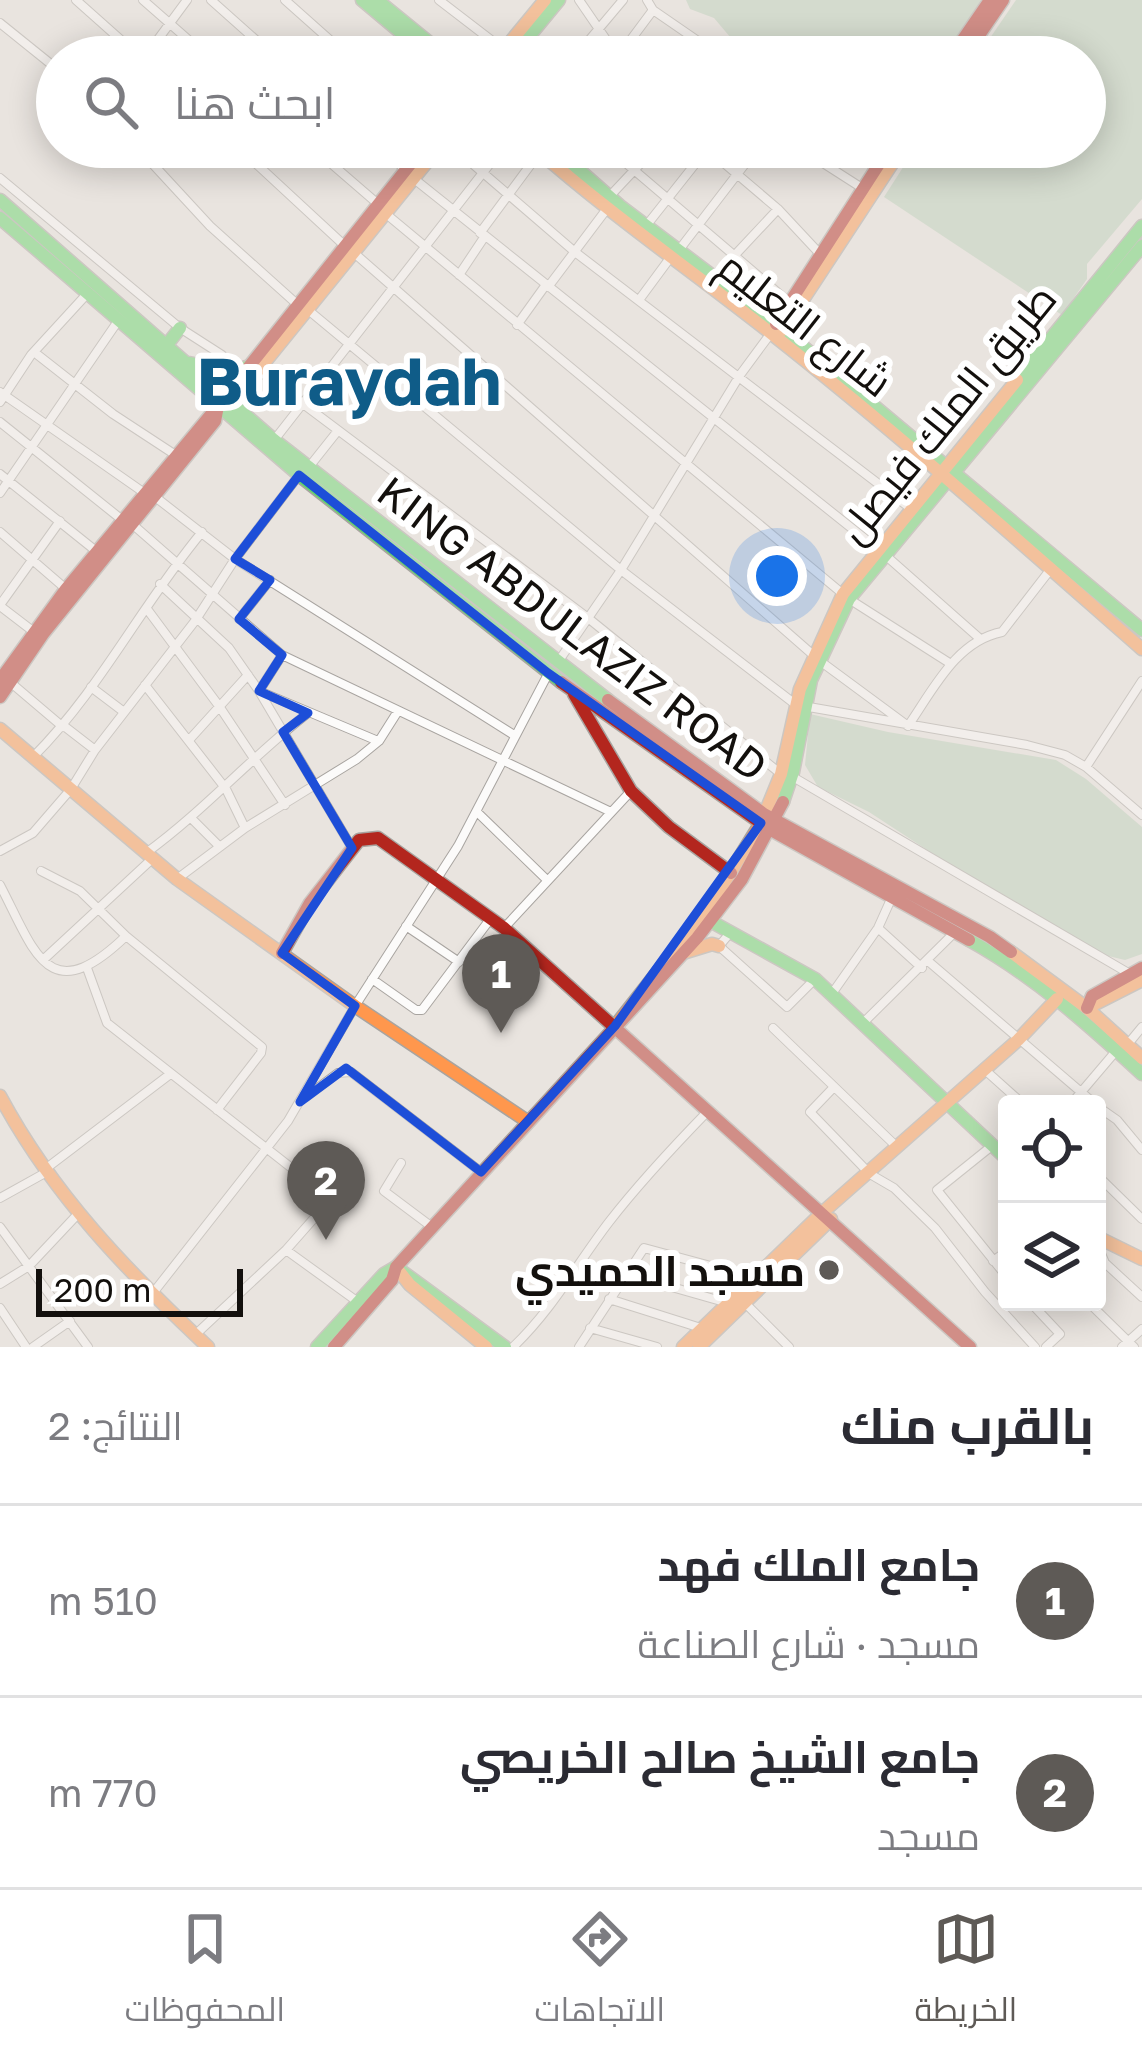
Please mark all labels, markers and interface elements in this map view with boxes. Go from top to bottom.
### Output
search box [36,36,1106,168]
icon: search [78,69,144,135]
text: ابحث هنا [174,75,336,129]
street label: شارع التعليم [706,240,903,410]
street label: طريق الملك فيصل [826,274,1067,554]
district label: Buraydah [197,340,501,420]
street label: KING ABDULAZIZ ROAD [369,465,777,791]
your location [747,546,807,606]
pin: 1 [462,934,540,1033]
map controls [998,1095,1106,1311]
button: locate [998,1095,1106,1203]
pin: 2 [287,1141,365,1240]
button: layers [998,1203,1106,1311]
place label: مسجد الحميدي [515,1245,805,1305]
marker: مسجد الحميدي [816,1257,842,1283]
scale bar [36,1263,243,1316]
text: 200 m [54,1270,152,1309]
text: بالقرب منك [841,1394,1094,1455]
text: النتائج: 2 [48,1402,183,1449]
text: جامع الملك فهد [658,1537,980,1591]
text: 510 m [48,1577,158,1624]
text: 1 [1045,1577,1065,1624]
text: مسجد · شارع الصناعة [637,1620,980,1667]
text: جامع الشيخ صالح الخريصي [460,1729,980,1783]
text: 770 m [48,1769,158,1816]
text: 2 [1043,1769,1067,1816]
text: مسجد [877,1812,980,1859]
tab: المحفوظات [125,1906,285,2040]
tab: الاتجاهات [535,1906,665,2040]
tab: الخريطة [914,1906,1017,2040]

